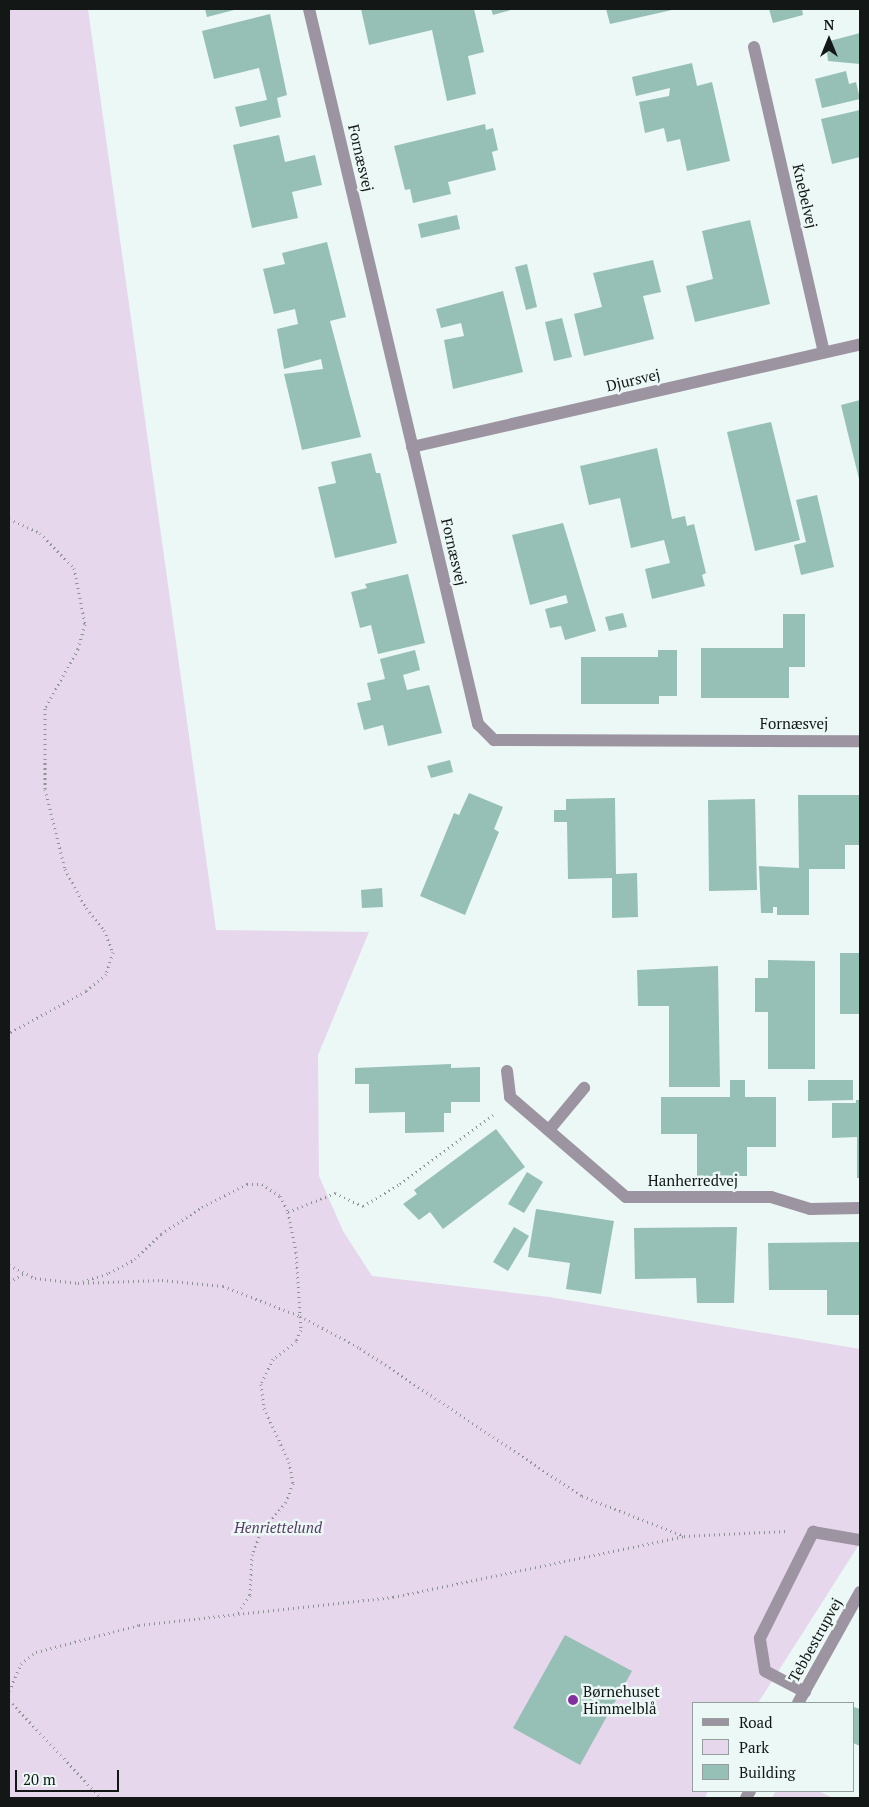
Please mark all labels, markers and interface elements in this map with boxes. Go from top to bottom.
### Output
north arrow [804,15,854,65]
text: N [824,15,834,34]
street label: Fornæsvej [345,123,377,193]
street label: Knebelvej [789,162,821,230]
street label: Djursvej [604,365,662,395]
street label: Fornæsvej [438,517,470,587]
street label: Fornæsvej [760,715,828,733]
street label: Hanherredvej [648,1172,738,1190]
park label: Henriettelund [234,1519,322,1537]
street label: Tebbestrupvej [784,1595,846,1685]
place label: Børnehuset Himmelblå [583,1682,660,1717]
marker: Børnehuset Himmelblå [567,1694,579,1706]
legend [692,1702,854,1792]
text: Road [739,1712,772,1732]
text: Park [739,1737,769,1757]
scale bar [18,1760,121,1792]
text: Building [739,1762,796,1782]
text: 20 m [23,1769,56,1789]

